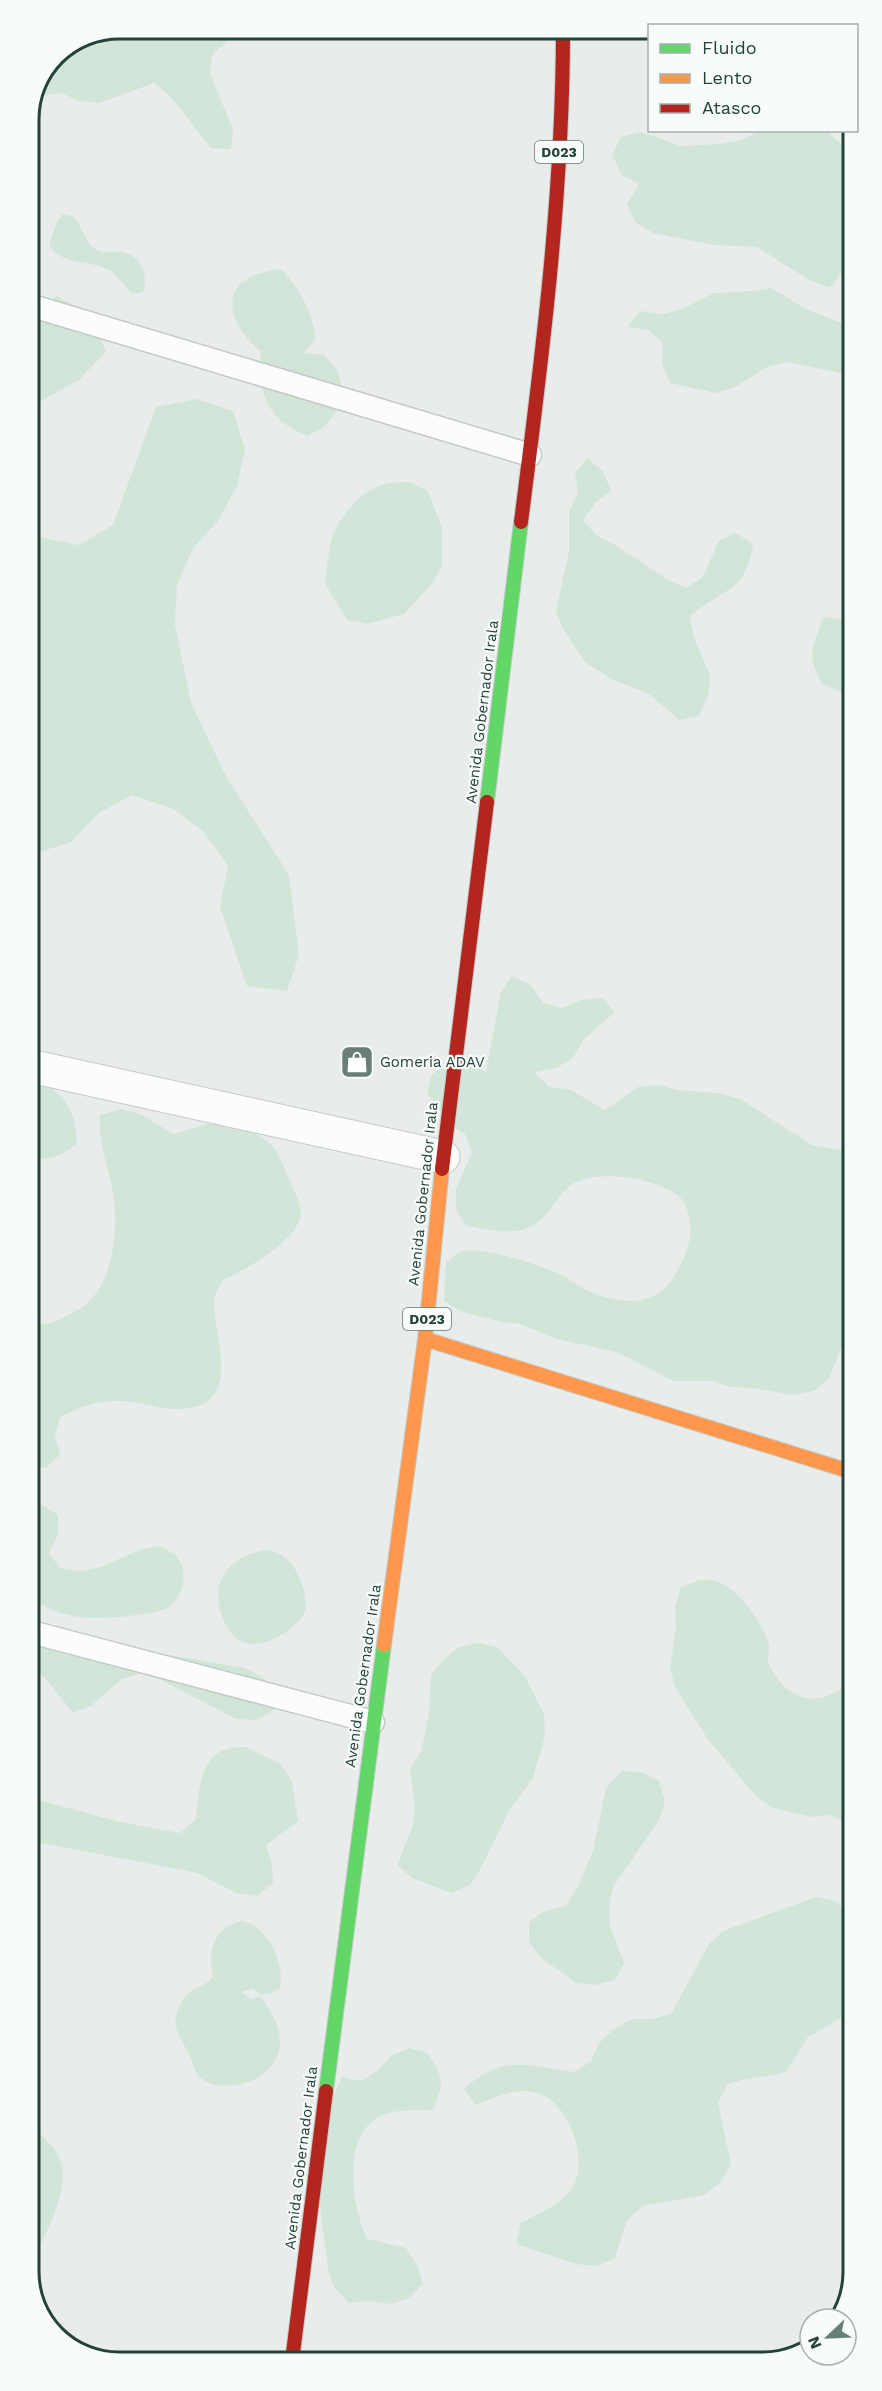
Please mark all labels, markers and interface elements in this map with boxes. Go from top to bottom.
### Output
legend [648,24,858,132]
text: Fluido [702,37,756,58]
text: Lento [702,67,752,88]
text: Atasco [702,97,761,118]
road number: D023 [535,141,583,163]
street label: Avenida Gobernador Irala [462,619,502,805]
shop icon: Gomeria ADAV [339,1044,375,1080]
place label: Gomeria ADAV [380,1053,485,1071]
street label: Avenida Gobernador Irala [404,1101,442,1287]
road number: D023 [403,1308,451,1330]
street label: Avenida Gobernador Irala [341,1583,385,1769]
street label: Avenida Gobernador Irala [281,2065,321,2251]
north arrow [798,2307,858,2367]
text: N [804,2333,826,2352]

